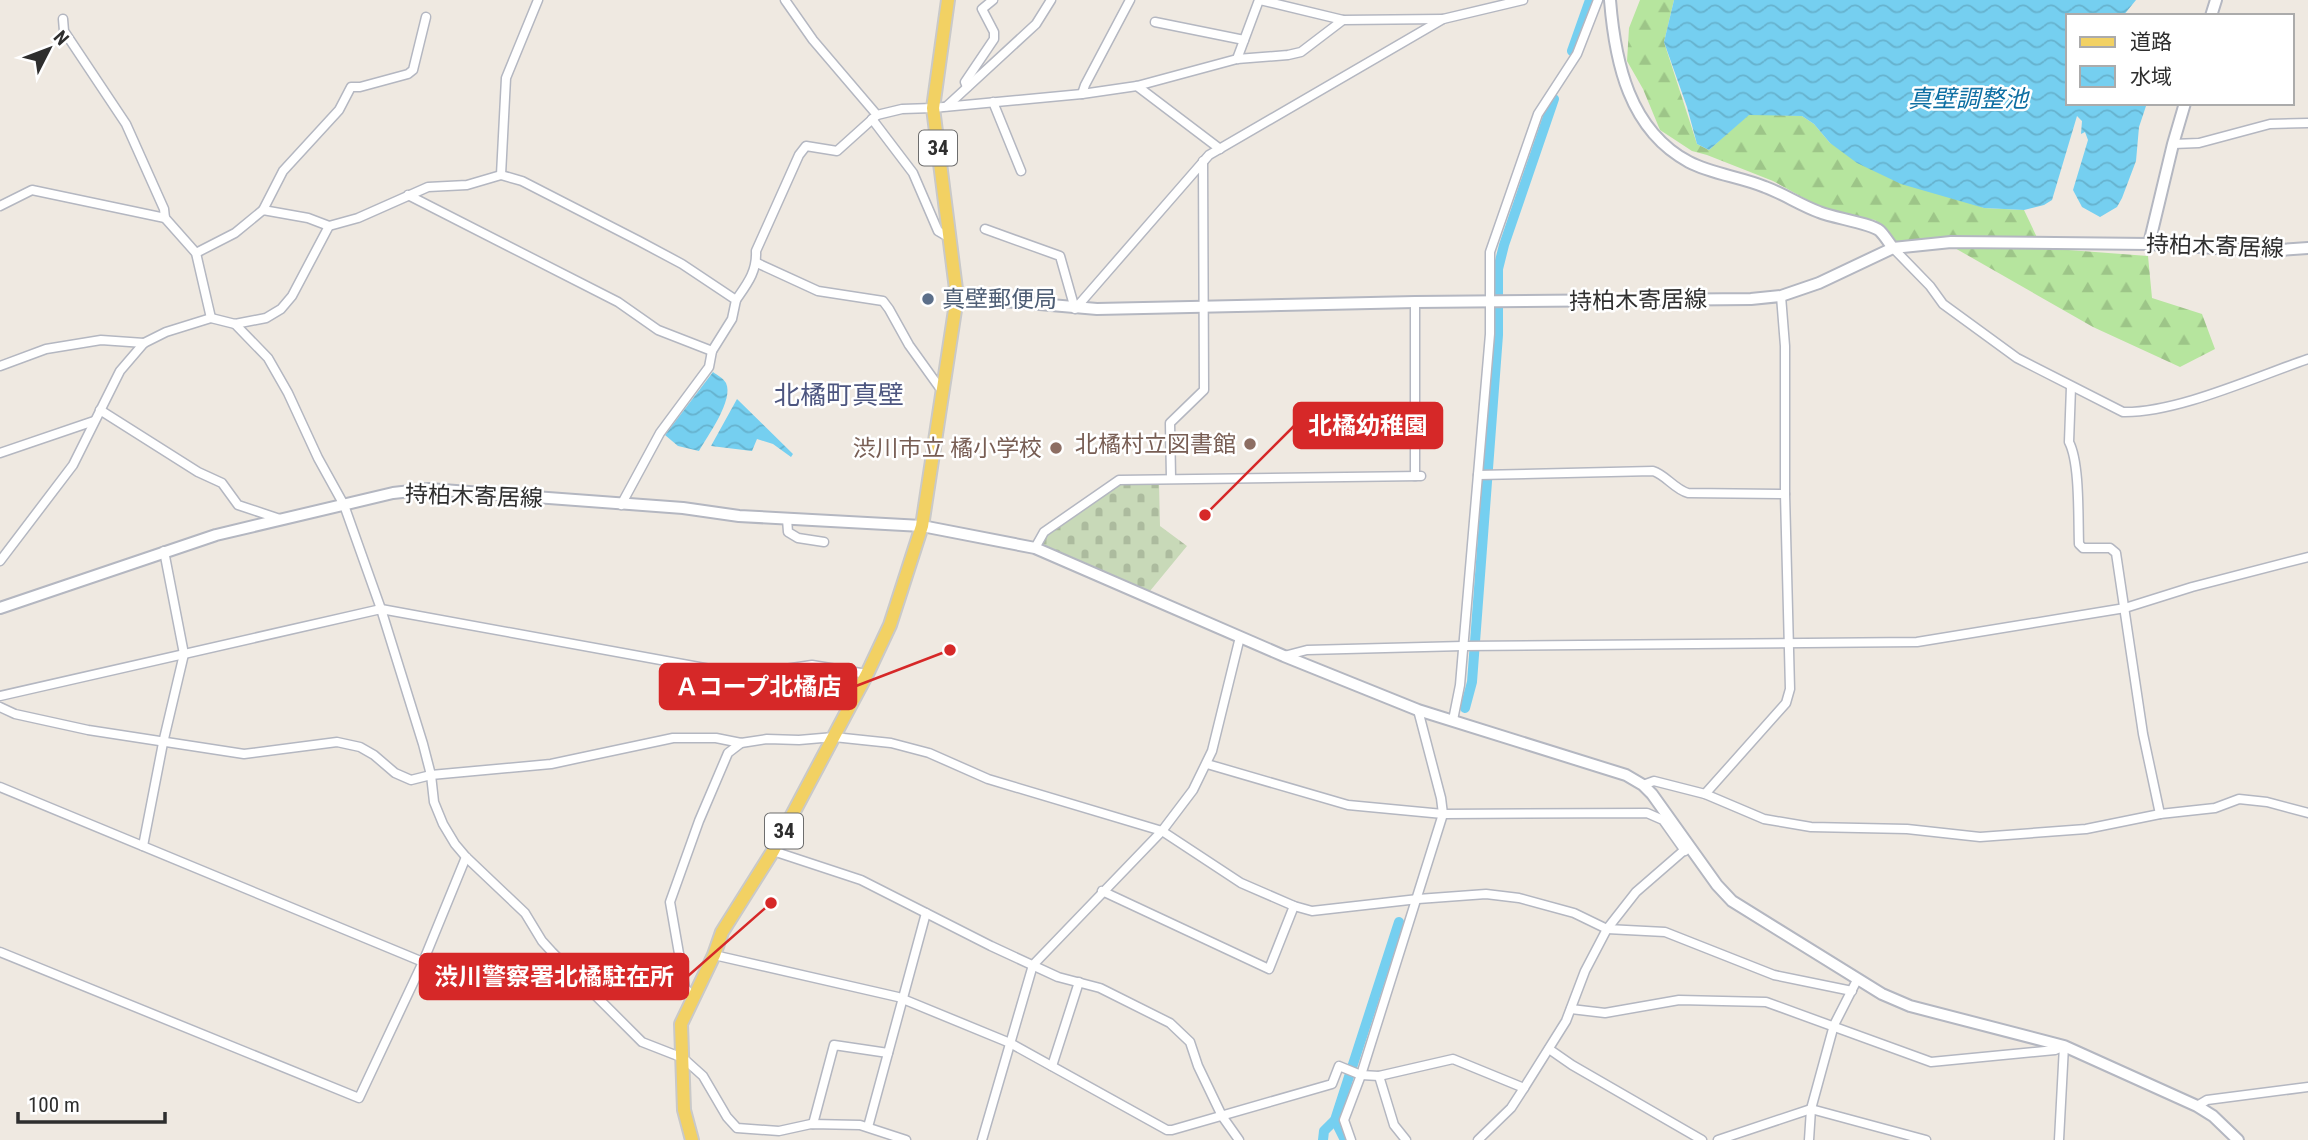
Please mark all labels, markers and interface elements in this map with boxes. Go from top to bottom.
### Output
north arrow [14,14,84,84]
legend [2066,14,2294,105]
text: N [49,26,74,50]
text: 道路 [2130,30,2172,54]
text: 水域 [2130,65,2172,89]
water label: 真壁調整池 [1908,85,2030,113]
road number: 34 [919,130,957,166]
street label: 持柏木寄居線 [2146,231,2284,262]
place label: 真壁郵便局 [942,286,1057,313]
street label: 持柏木寄居線 [1569,286,1707,315]
marker: 真壁郵便局 [920,291,936,307]
district label: 北橘町真壁 [774,380,904,410]
callout: 北橘幼稚園 [1294,403,1442,448]
text: 北橘幼稚園 [1308,412,1428,440]
place label: 北橘村立図書館 [1075,431,1236,458]
place label: 渋川市立 橘小学校 [853,435,1042,462]
marker: 北橘村立図書館 [1242,436,1258,452]
marker: 渋川市立 橘小学校 [1048,440,1064,456]
street label: 持柏木寄居線 [405,481,543,512]
callout: Ａコープ北橘店 [660,664,856,709]
text: Ａコープ北橘店 [675,673,841,701]
road number: 34 [765,814,803,848]
callout: 渋川警察署北橘駐在所 [420,954,688,999]
text: 渋川警察署北橘駐在所 [434,963,674,991]
scale bar [18,1080,164,1124]
text: 100 m [28,1093,80,1117]

